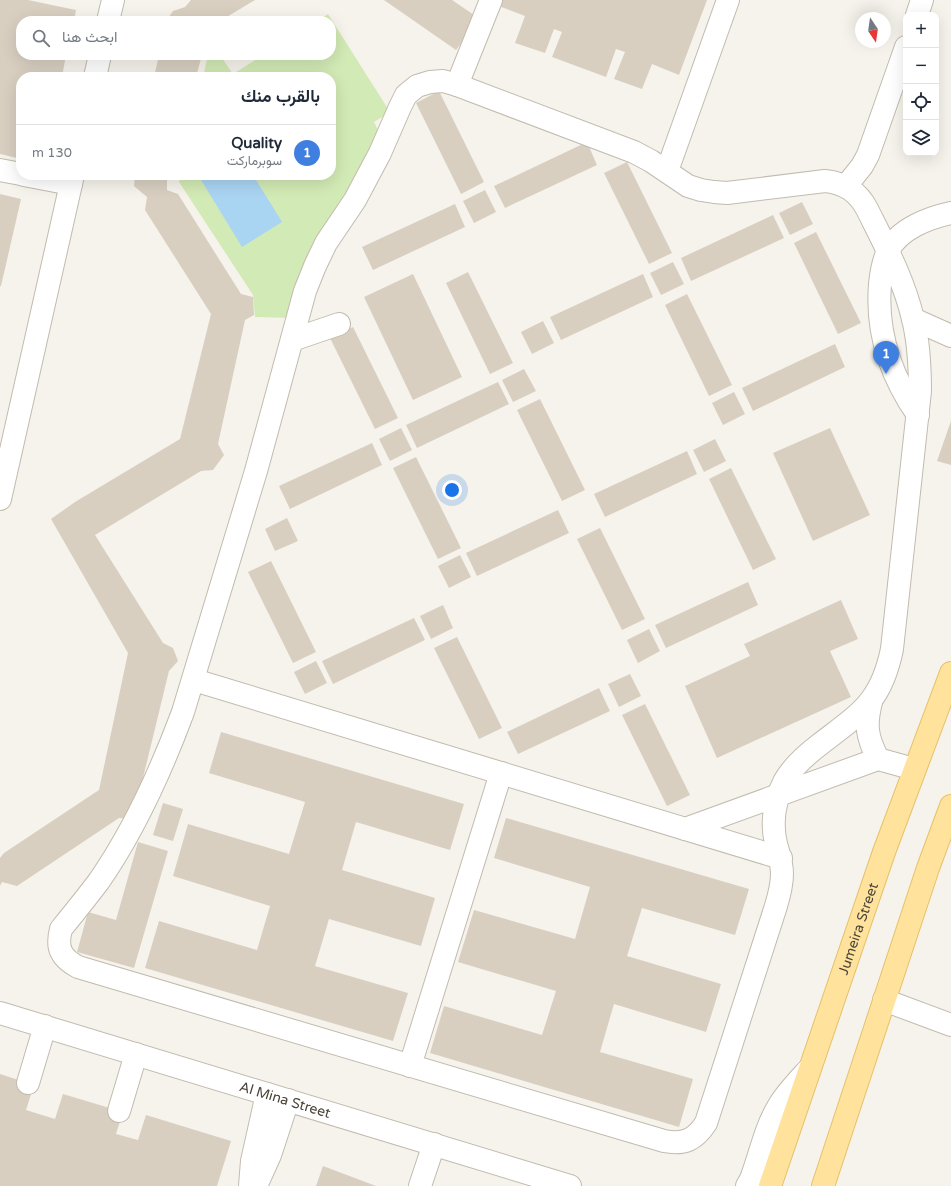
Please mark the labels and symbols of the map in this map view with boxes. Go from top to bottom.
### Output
north arrow [855,12,891,48]
pin: 1 [873,341,899,374]
your location [442,480,462,500]
street label: Jumeira Street [835,880,882,977]
street label: Al Mina Street [237,1078,333,1122]

